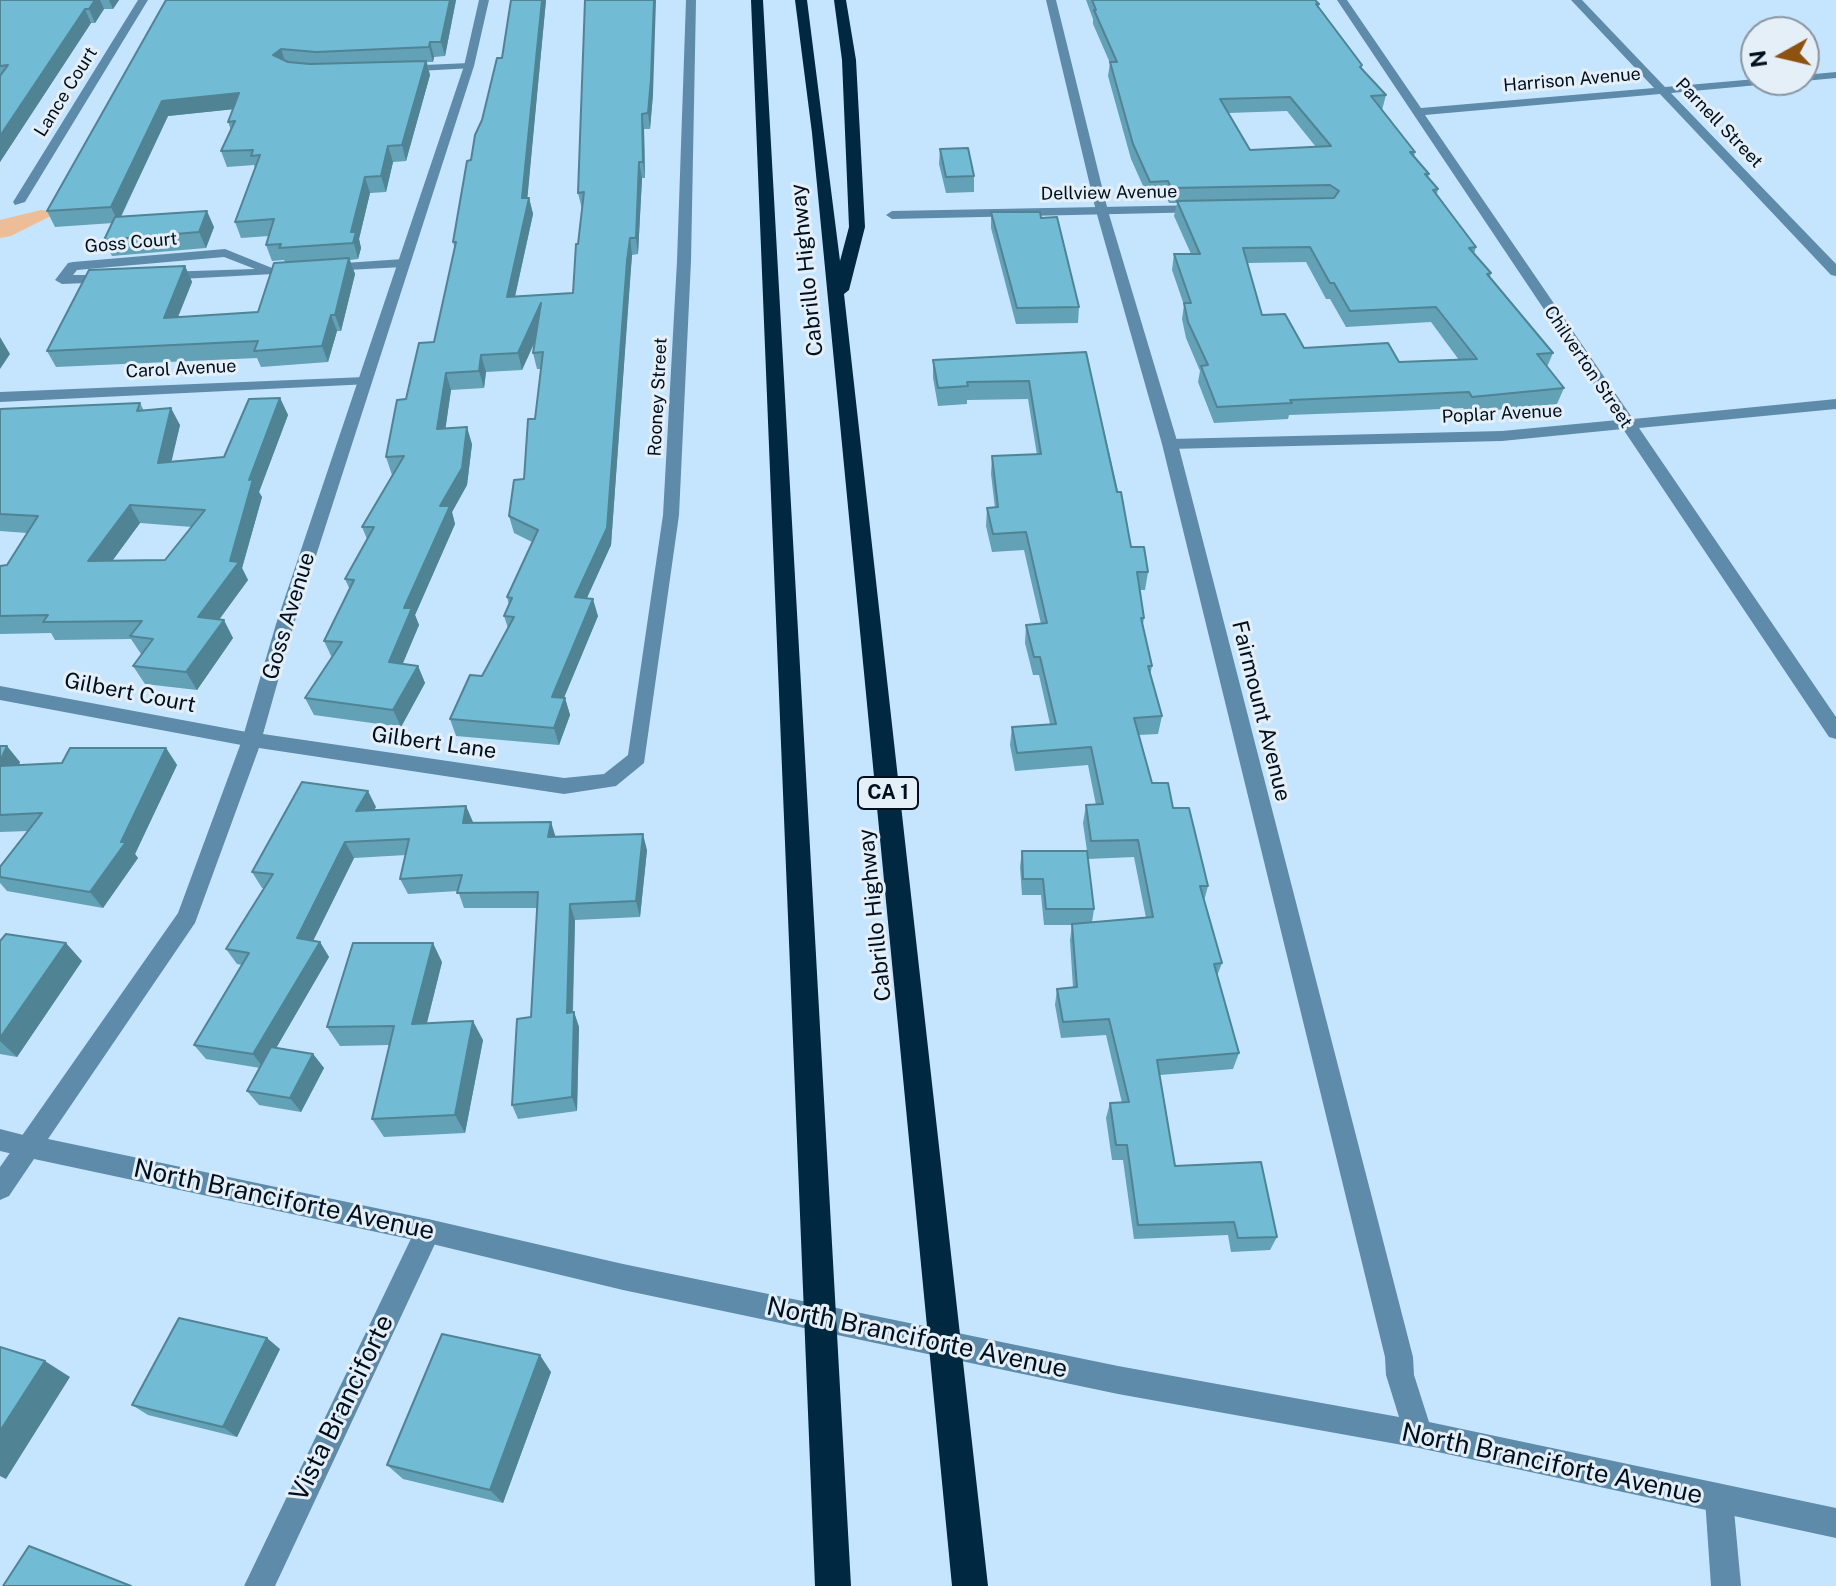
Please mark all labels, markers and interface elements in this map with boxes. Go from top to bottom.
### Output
north arrow [1740,16,1820,96]
street label: Lance Court [30,43,102,141]
text: N [1744,49,1772,69]
street label: Harrison Avenue [1502,63,1642,97]
street label: Parnell Street [1671,74,1767,172]
street label: Dellview Avenue [1040,181,1178,205]
street label: Cabrillo Highway [785,182,829,358]
street label: Goss Court [84,228,178,258]
street label: Chilverton Street [1539,302,1637,432]
street label: Rooney Street [644,337,672,457]
street label: Carol Avenue [125,355,237,383]
street label: Poplar Avenue [1441,400,1563,428]
street label: Goss Avenue [257,549,321,683]
street label: Fairmount Avenue [1226,618,1296,804]
street label: Gilbert Court [62,667,198,719]
street label: Gilbert Lane [370,721,498,765]
road number: CA 1 [858,777,918,809]
street label: Cabrillo Highway [853,827,897,1003]
street label: North Branciforte Avenue [131,1153,437,1247]
street label: North Branciforte Avenue [764,1291,1070,1385]
street label: Vista Branciforte [283,1310,401,1506]
street label: North Branciforte Avenue [1399,1417,1705,1511]

